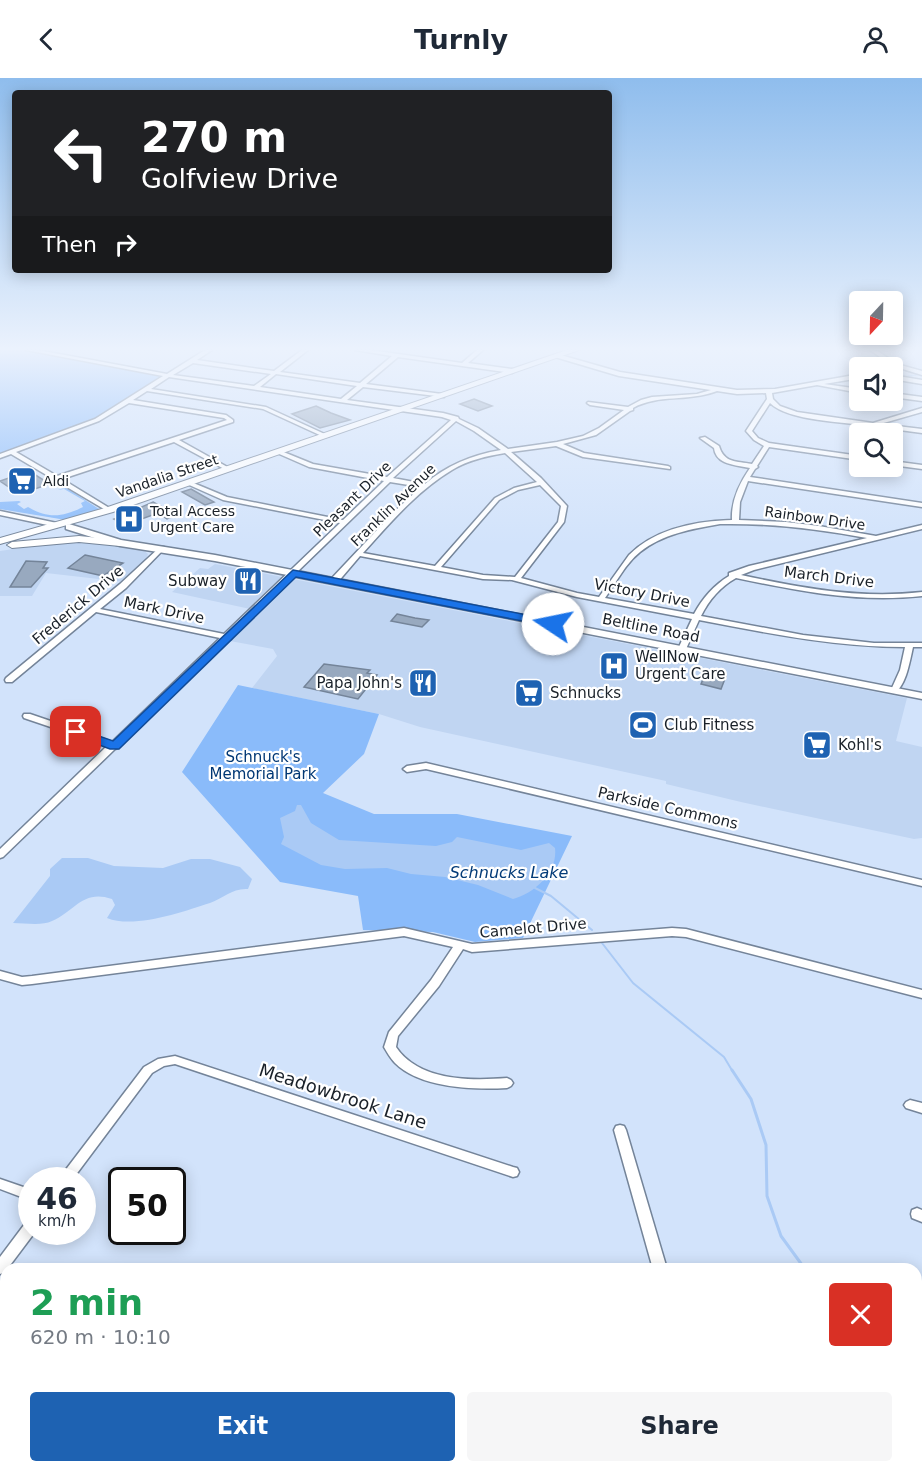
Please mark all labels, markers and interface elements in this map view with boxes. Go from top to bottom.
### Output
icon: back [30,23,63,56]
icon: person [859,23,892,56]
text: Turnly [414,24,508,55]
text: 270 m [141,113,287,162]
icon: left [42,114,120,192]
text: Golfview Drive [141,163,338,194]
icon: right [109,228,142,261]
text: Then [42,232,97,257]
north arrow [849,291,903,345]
map controls [849,291,903,477]
button: sound [849,357,903,411]
button: search [849,423,903,477]
street label: Vandalia Street [114,451,221,501]
street label: Pleasant Drive [310,458,394,540]
street label: Franklin Avenue [347,461,439,549]
supermarket icon: Aldi [6,465,38,497]
place label: Aldi [43,473,69,489]
hospital icon: Total Access Urgent Care [113,503,145,535]
place label: Total Access Urgent Care [149,503,235,535]
street label: Rainbow Drive [764,503,866,533]
street label: Frederick Drive [29,562,127,648]
street label: March Drive [783,563,875,591]
restaurant icon: Subway [232,565,264,597]
place label: Subway [168,572,227,590]
street label: Victory Drive [593,575,691,611]
position arrow [521,592,585,656]
street label: Mark Drive [122,593,206,627]
street label: Beltline Road [601,610,701,646]
place label: WellNow Urgent Care [635,648,726,683]
hospital icon: WellNow Urgent Care [598,650,630,682]
restaurant icon: Papa John's [407,667,439,699]
place label: Papa John's [316,674,402,692]
supermarket icon: Schnucks [513,677,545,709]
place label: Schnucks [550,684,621,702]
pin [50,706,101,757]
sports icon: Club Fitness [627,709,659,741]
icon: arrive [59,715,92,748]
place label: Club Fitness [664,716,755,734]
supermarket icon: Kohl's [801,729,833,761]
place label: Kohl's [838,736,882,754]
park label: Schnuck's Memorial Park [210,748,317,783]
street label: Parkside Commons [596,783,740,833]
water label: Schnucks Lake [450,863,569,882]
street label: Camelot Drive [479,914,587,942]
street label: Meadowbrook Lane [257,1059,429,1133]
speed limit sign: 50 [108,1167,186,1245]
text: 46 [36,1181,78,1216]
text: km/h [38,1212,76,1230]
text: 2 min [30,1282,143,1323]
button: close [829,1283,892,1346]
text: 620 m · 10:10 [30,1325,171,1349]
button: Exit [30,1392,455,1461]
button: Share [467,1392,892,1461]

